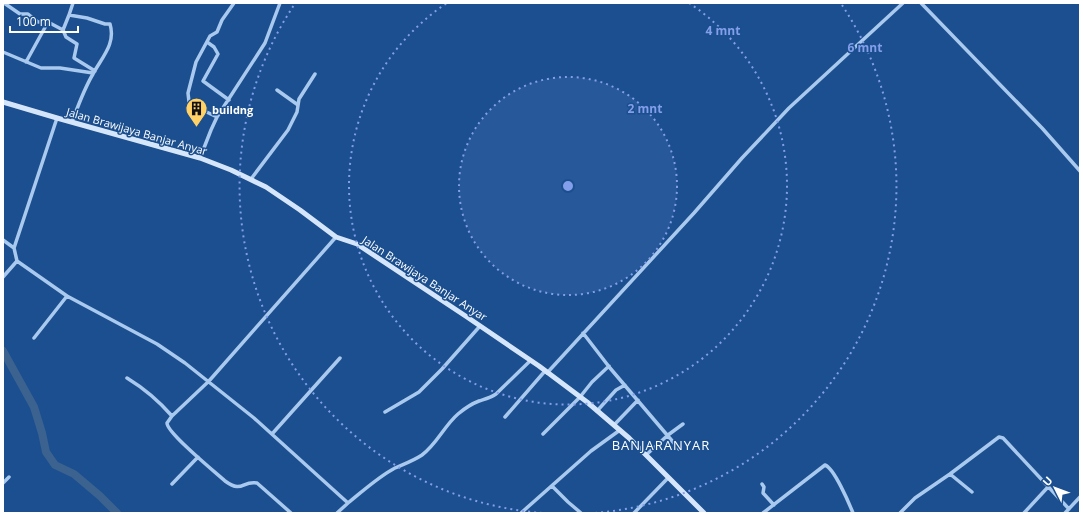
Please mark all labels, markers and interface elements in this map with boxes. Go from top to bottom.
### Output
scale bar [10,8,78,34]
text: 100 m [16,13,51,30]
text: 4 mnt [706,22,740,39]
text: 6 mnt [848,39,882,56]
building icon: buildng [184,96,210,129]
text: 2 mnt [628,100,662,117]
place label: buildng [212,102,254,117]
street label: Jalan Brawijaya Banjar Anyar [64,103,210,158]
centre of rings [561,179,575,193]
street label: Jalan Brawijaya Banjar Anyar [359,231,491,324]
district label: BANJARANYAR [612,436,710,454]
north arrow [1035,468,1075,508]
text: U [1039,473,1056,489]

